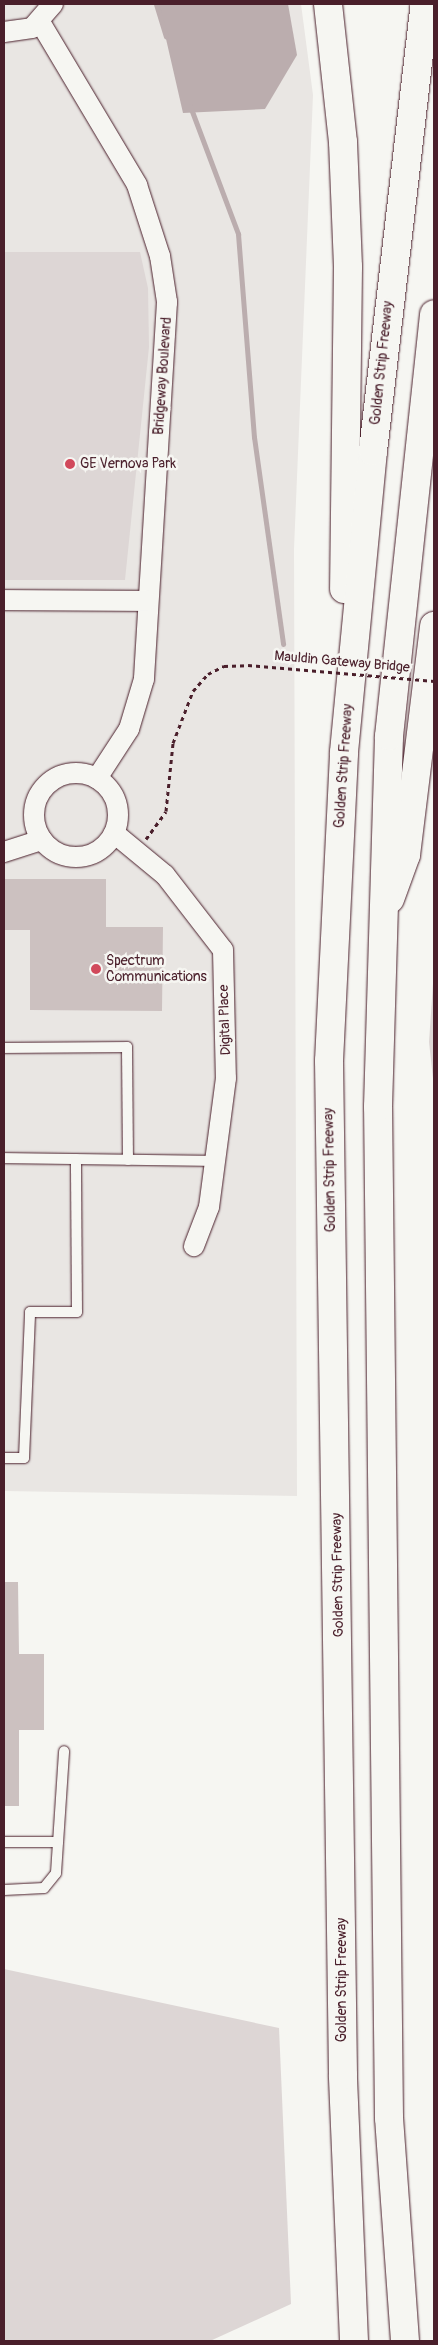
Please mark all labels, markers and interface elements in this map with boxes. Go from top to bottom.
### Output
street label: Golden Strip Freeway [367,300,397,426]
street label: Bridgeway Boulevard [150,316,176,436]
place label: GE Vernova Park [80,456,176,472]
marker: GE Vernova Park [64,458,76,470]
street label: Mauldin Gateway Bridge [274,648,410,676]
street label: Golden Strip Freeway [331,703,357,829]
place label: Spectrum Communications [106,953,207,986]
marker: Spectrum Communications [90,963,102,975]
street label: Digital Place [215,984,235,1056]
street label: Golden Strip Freeway [321,1108,339,1232]
street label: Golden Strip Freeway [329,1513,347,1637]
street label: Golden Strip Freeway [334,1918,350,2042]

